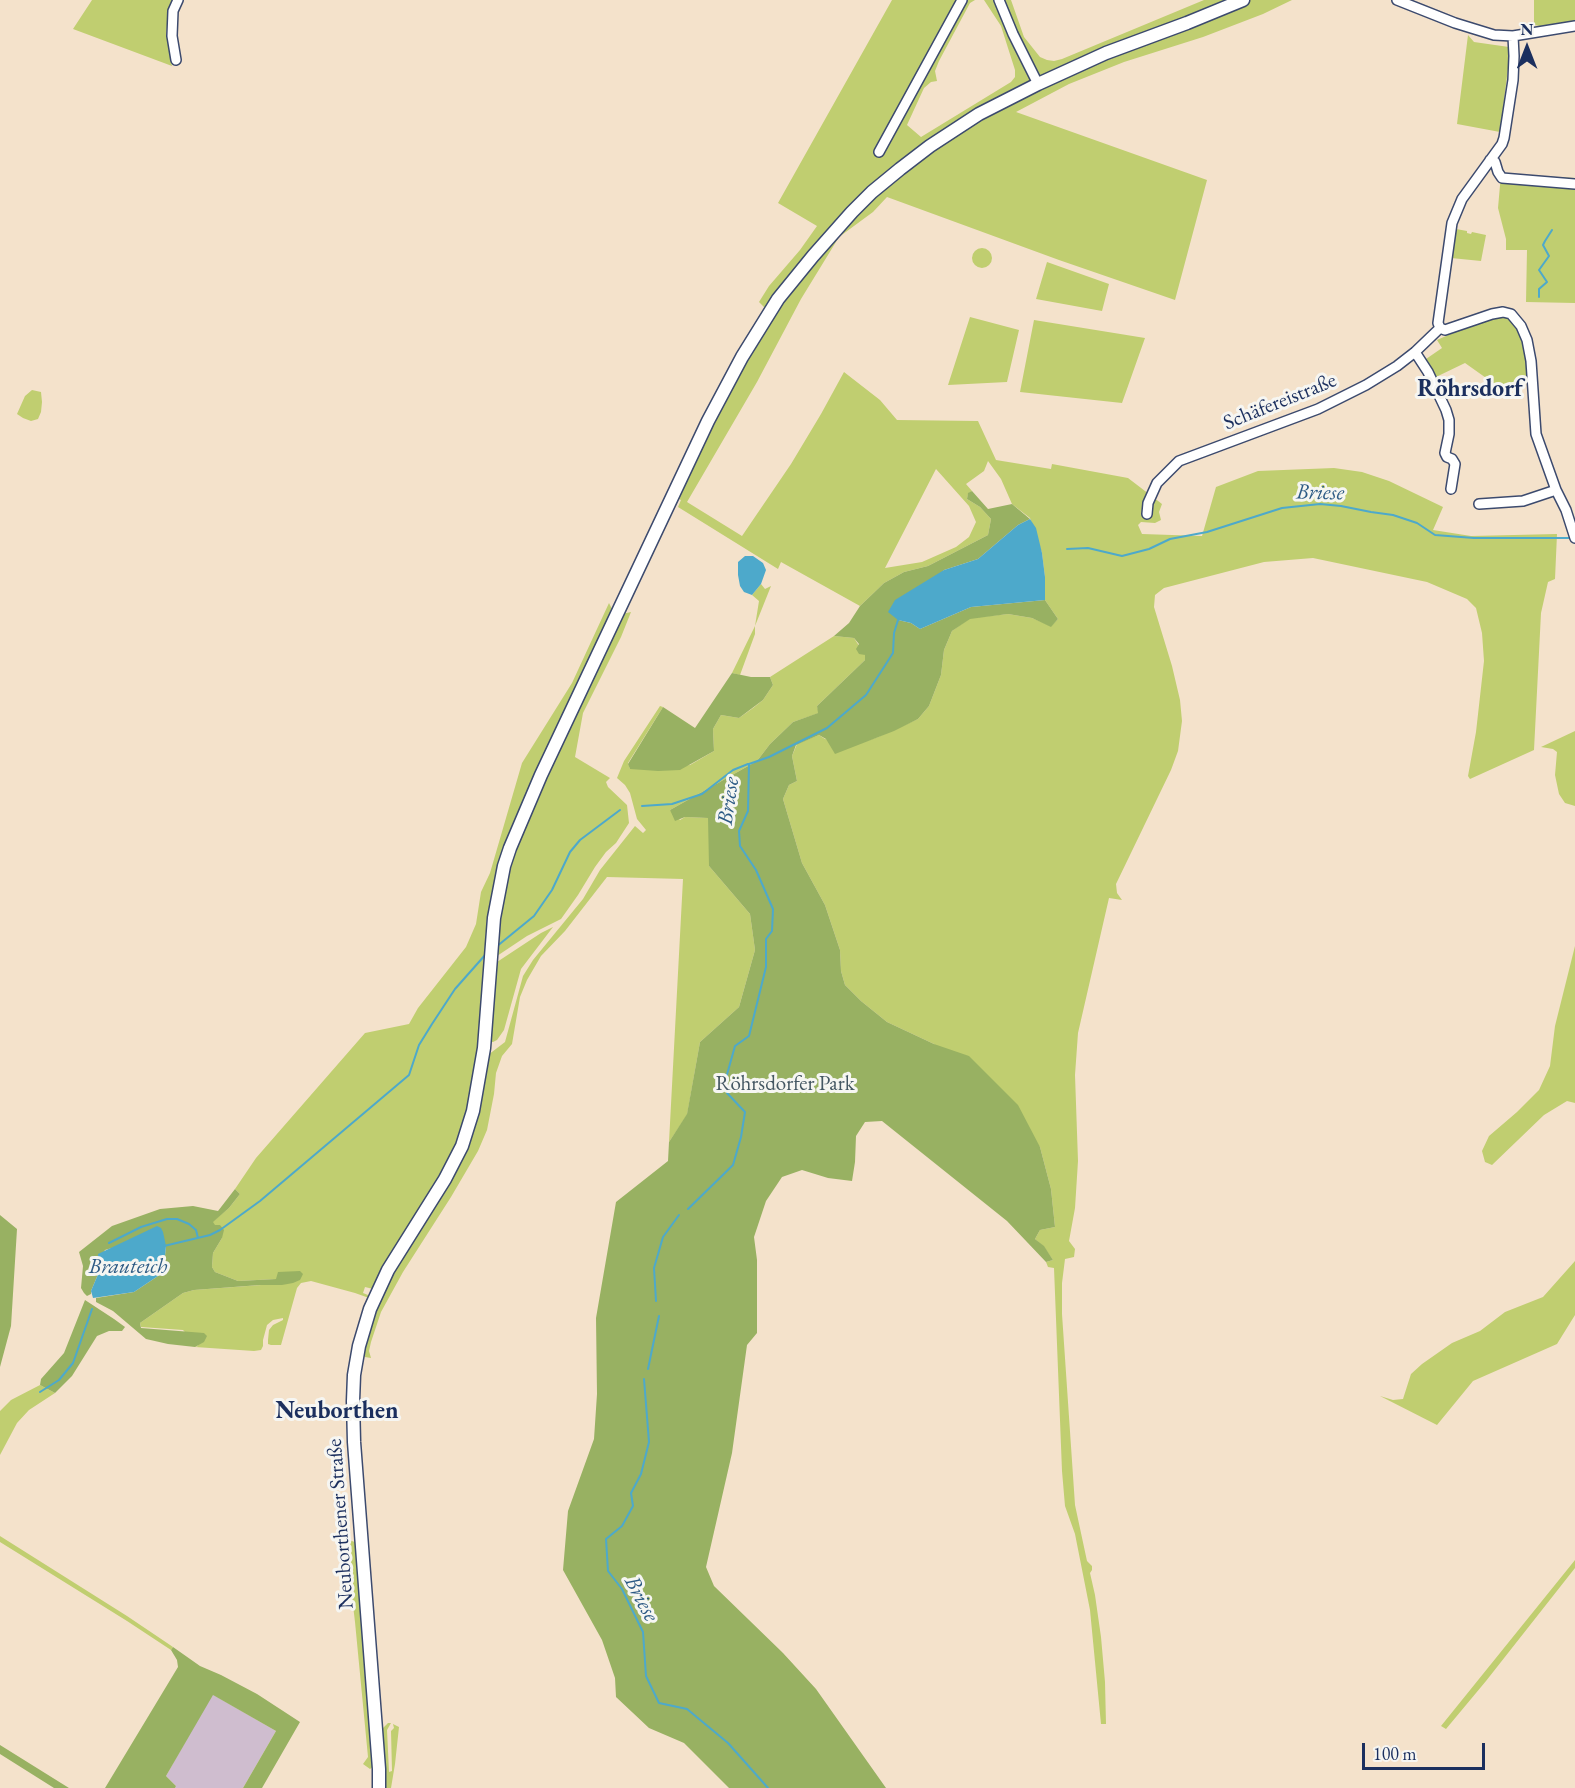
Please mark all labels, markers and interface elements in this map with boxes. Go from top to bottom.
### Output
north arrow [1497,18,1557,78]
text: N [1521,19,1533,40]
street label: Schäfereistraße [1220,368,1340,436]
district label: Röhrsdorf [1417,375,1523,403]
water label: Briese [1296,479,1344,507]
water label: Briese [713,775,745,827]
park label: Röhrsdorfer Park [715,1071,855,1097]
water label: Brauteich [89,1254,167,1280]
district label: Neuborthen [275,1397,399,1425]
street label: Neuborthener Straße [322,1438,360,1610]
water label: Briese [618,1572,664,1626]
scale bar [1365,1731,1488,1769]
text: 100 m [1373,1742,1417,1765]

